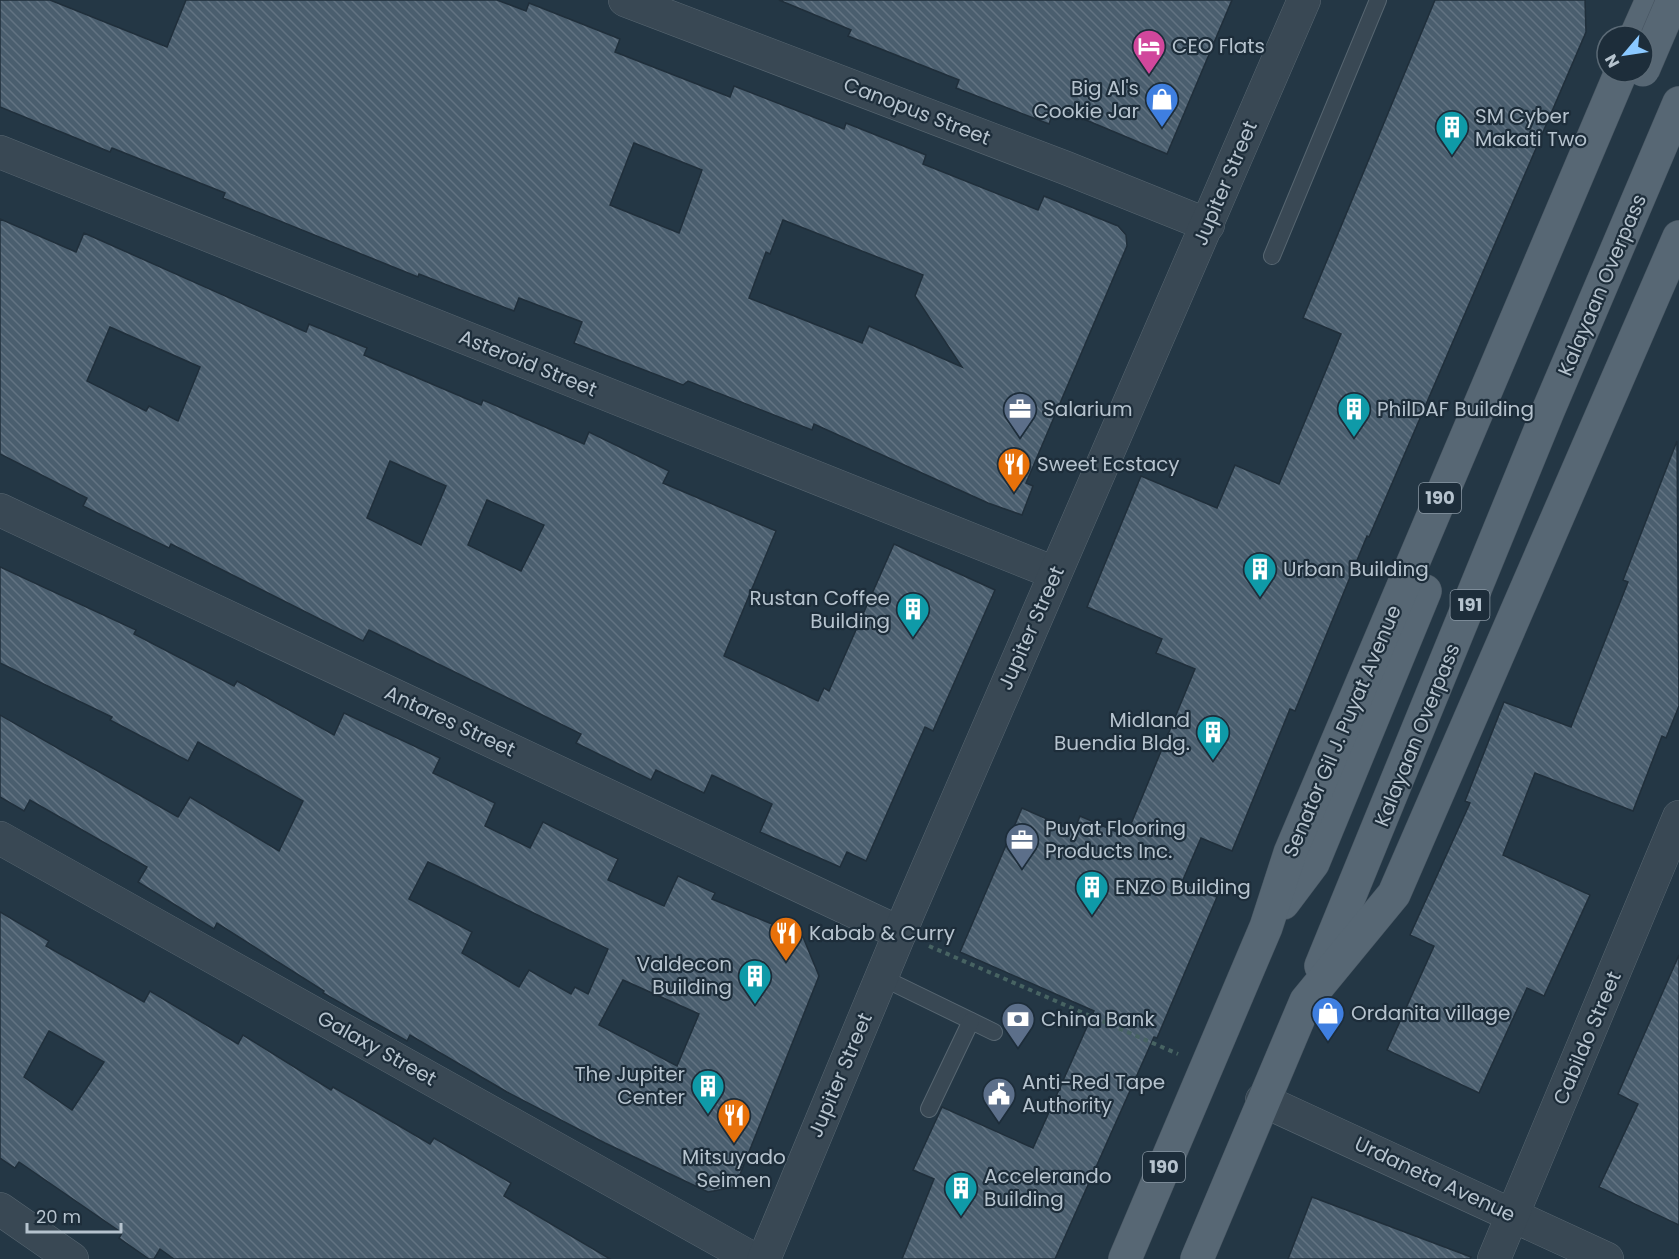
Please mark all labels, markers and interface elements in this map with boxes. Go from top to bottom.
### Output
north arrow [1595,24,1655,84]
hotel icon: CEO Flats [1131,28,1167,75]
place label: CEO Flats [1172,32,1265,60]
text: N [1599,50,1625,72]
street label: Canopus Street [840,70,994,152]
place label: Big Al's Cookie Jar [1033,74,1139,125]
shop icon: Big Al's Cookie Jar [1144,81,1180,128]
place label: SM Cyber Makati Two [1475,102,1587,153]
building icon: SM Cyber Makati Two [1434,109,1470,156]
street label: Jupiter Street [1186,116,1264,250]
street label: Kalayaan Overpass [1551,190,1653,380]
street label: Asteroid Street [455,323,601,403]
office icon: Salarium [1002,391,1038,438]
building icon: PhilDAF Building [1336,391,1372,438]
place label: Salarium [1043,395,1132,423]
place label: PhilDAF Building [1377,395,1534,423]
restaurant icon: Sweet Ecstacy [996,446,1032,493]
place label: Sweet Ecstacy [1037,450,1180,478]
road number: 190 [1419,483,1461,513]
building icon: Urban Building [1242,551,1278,598]
place label: Urban Building [1283,555,1429,583]
street label: Jupiter Street [991,562,1071,694]
place label: Rustan Coffee Building [749,584,890,635]
road number: 191 [1450,590,1490,620]
building icon: Rustan Coffee Building [895,591,931,638]
street label: Senator Gil J. Puyat Avenue [1276,601,1408,861]
street label: Kalayaan Overpass [1367,639,1467,831]
street label: Antares Street [380,678,520,764]
place label: Midland Buendia Bldg. [1054,706,1190,757]
building icon: Midland Buendia Bldg. [1195,714,1231,761]
place label: Puyat Flooring Products Inc. [1045,814,1186,865]
office icon: Puyat Flooring Products Inc. [1004,822,1040,869]
building icon: ENZO Building [1074,869,1110,916]
place label: ENZO Building [1115,873,1251,901]
restaurant icon: Kabab & Curry [768,915,804,962]
place label: Kabab & Curry [809,919,955,947]
place label: Valdecon Building [636,950,732,1001]
building icon: Valdecon Building [737,958,773,1005]
street label: Cabildo Street [1546,967,1628,1109]
shop icon: Ordanita village [1310,995,1346,1042]
place label: Ordanita village [1351,999,1511,1027]
bank icon: China Bank [1000,1001,1036,1048]
street label: Galaxy Street [312,1004,442,1092]
place label: China Bank [1041,1005,1155,1033]
street label: Jupiter Street [801,1008,879,1142]
place label: The Jupiter Center [575,1060,685,1111]
building icon: The Jupiter Center [690,1068,726,1115]
place label: Anti-Red Tape Authority [1022,1068,1165,1119]
public building icon: Anti-Red Tape Authority [981,1076,1017,1123]
restaurant icon: Mitsuyado Seimen [716,1097,752,1144]
street label: Urdaneta Avenue [1350,1129,1520,1229]
place label: Mitsuyado Seimen [682,1143,786,1194]
road number: 190 [1143,1152,1185,1182]
place label: Accelerando Building [984,1162,1112,1213]
building icon: Accelerando Building [943,1170,979,1217]
scale bar [27,1196,122,1234]
text: 20 m [36,1204,81,1229]

